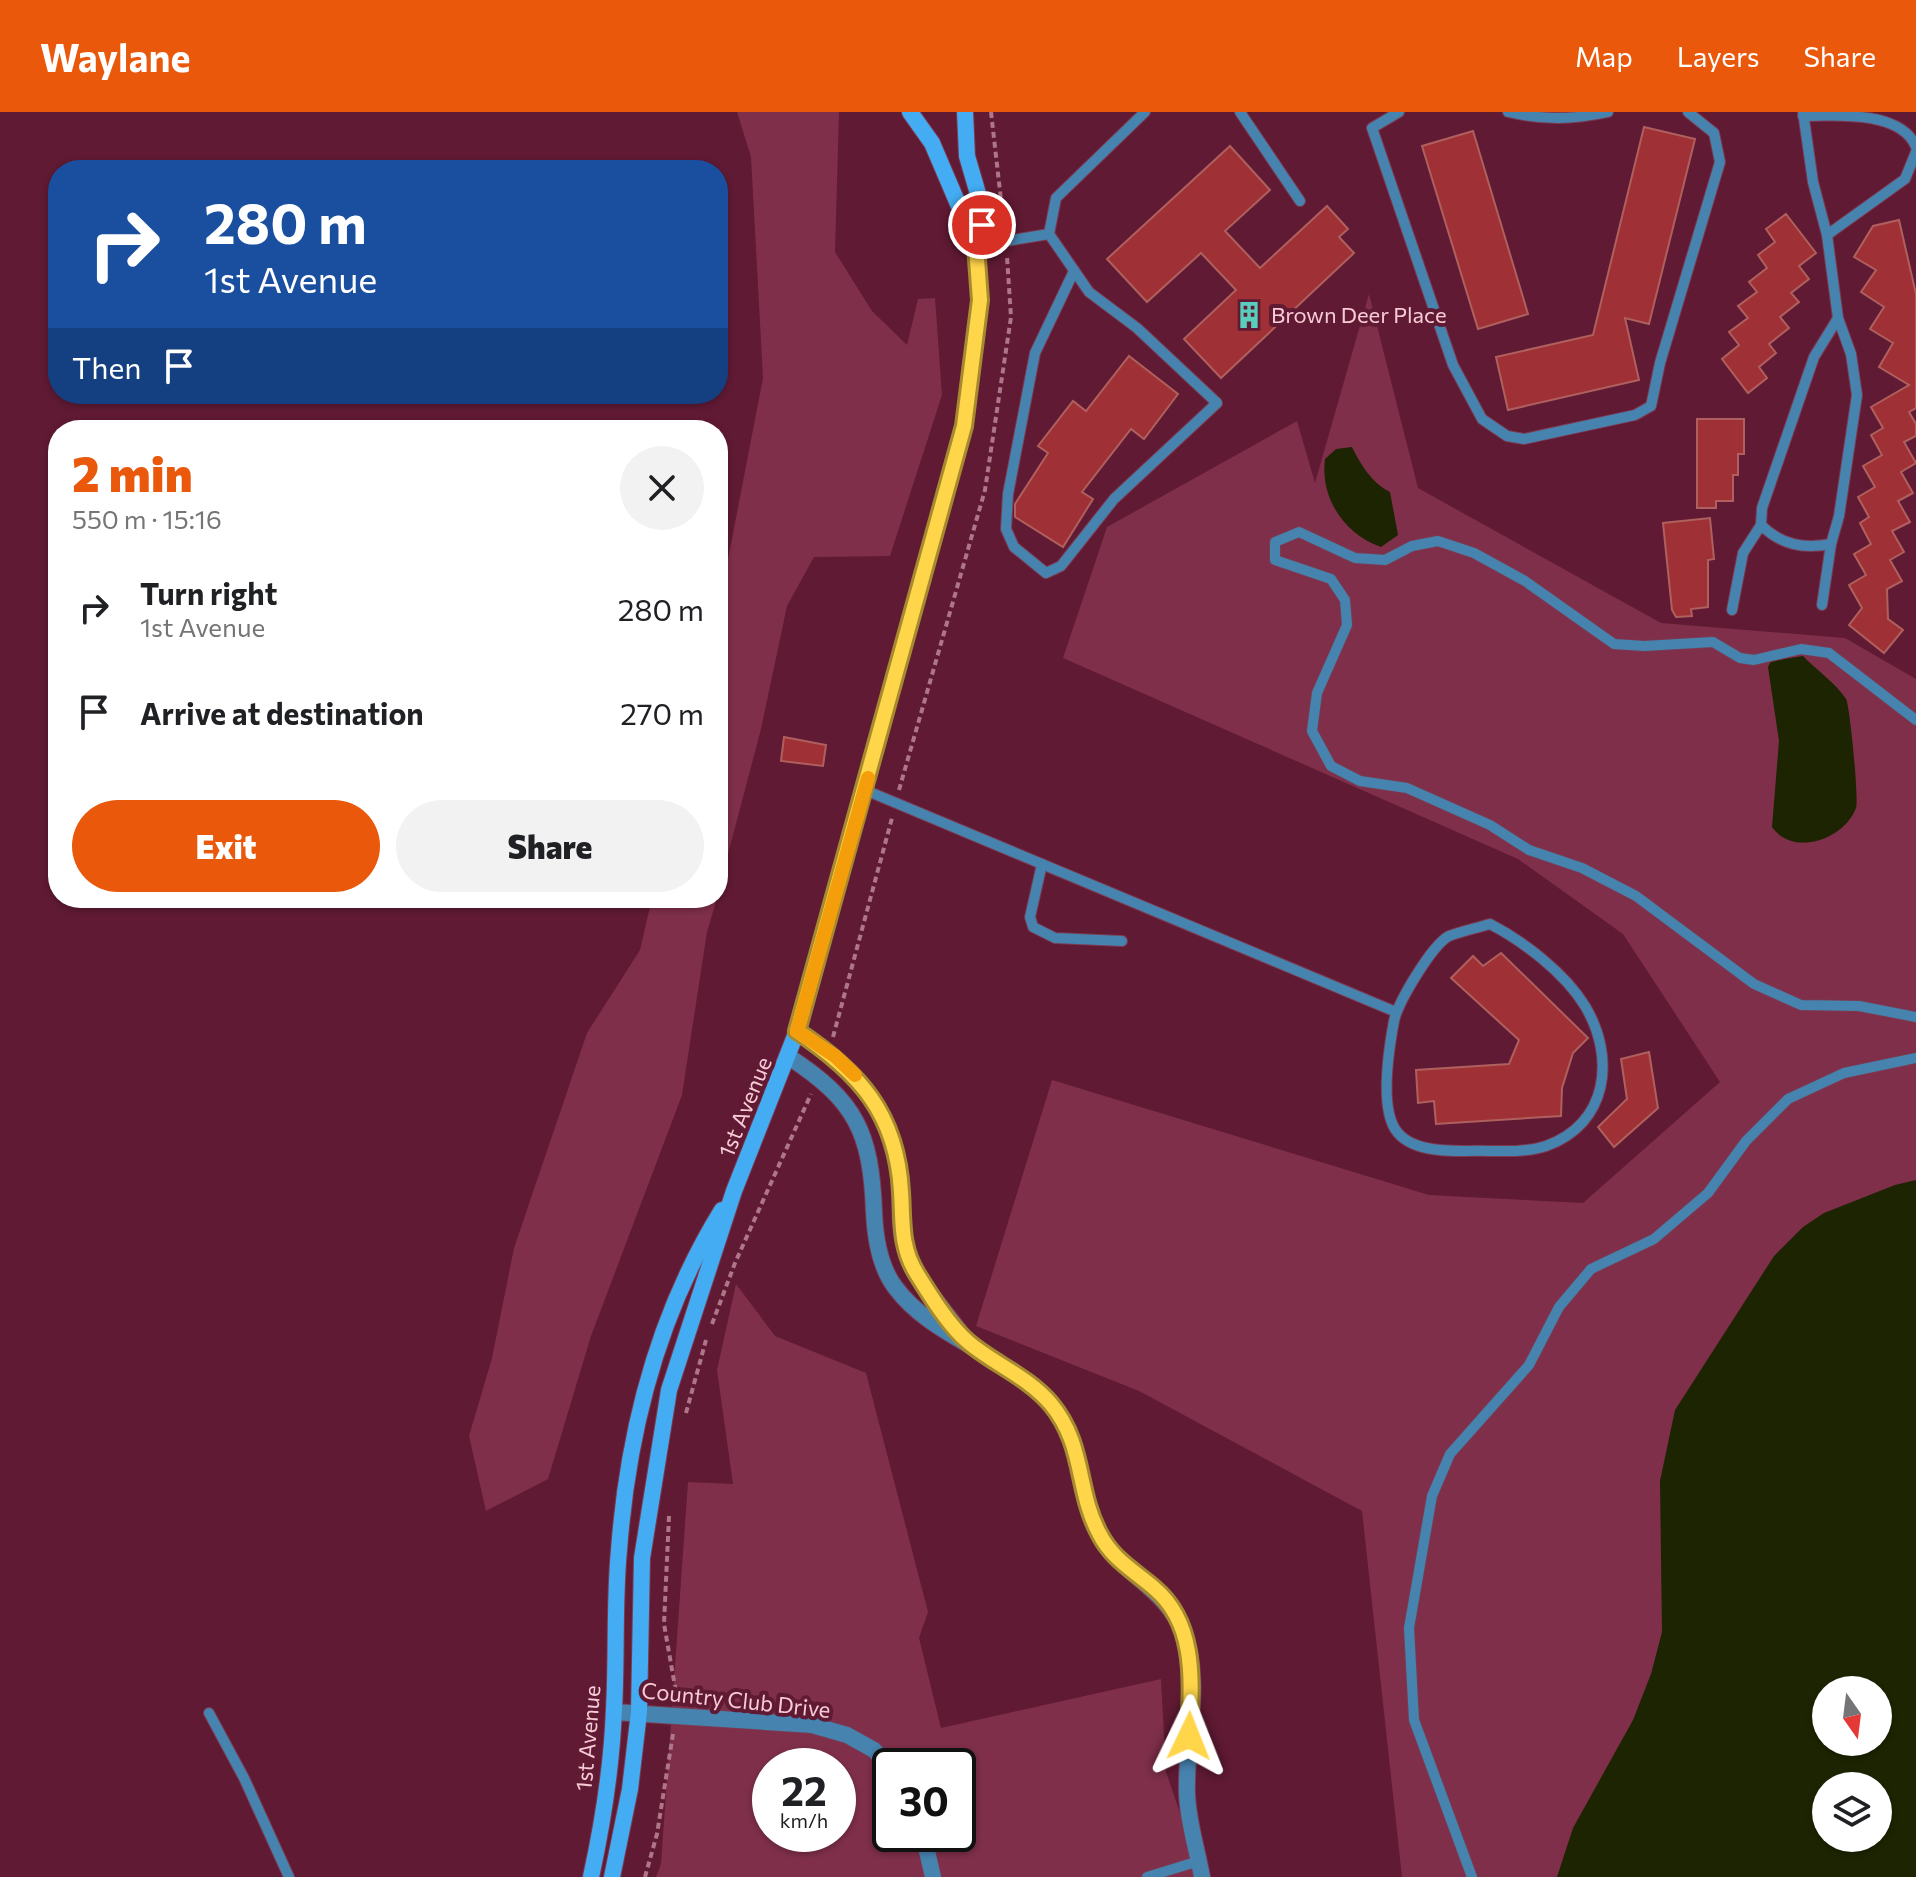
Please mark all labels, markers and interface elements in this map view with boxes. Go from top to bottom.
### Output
text: Waylane [40,33,190,80]
text: Map [1575,39,1633,73]
text: Layers [1677,39,1759,73]
text: Share [1803,39,1876,73]
text: 280 m [204,187,367,256]
pin [948,191,1016,259]
icon: right [72,192,176,296]
icon: arrive [960,203,1004,247]
text: 1st Avenue [204,256,377,300]
building icon: Brown Deer Place [1234,300,1264,330]
place label: Brown Deer Place [1271,301,1447,328]
icon: arrive [157,344,201,388]
text: Then [72,348,141,385]
text: 2 min [72,443,193,502]
button: close [620,446,704,530]
text: 550 m · 15:16 [72,503,222,534]
text: Turn right [140,574,277,611]
icon: right [72,586,116,630]
text: 280 m [618,590,704,627]
text: 1st Avenue [140,611,265,642]
icon: arrive [72,690,116,734]
text: Arrive at destination [140,694,424,731]
text: 270 m [620,694,704,731]
button: Exit [72,800,380,892]
button: Share [396,800,704,892]
street label: 1st Avenue [712,1053,777,1161]
street label: Country Club Drive [640,1676,832,1723]
north arrow [1812,1676,1892,1756]
map controls [1812,1676,1892,1852]
street label: 1st Avenue [569,1684,606,1792]
position arrow [1147,1694,1231,1778]
speed limit sign: 30 [872,1748,976,1852]
text: 22 [781,1765,827,1814]
button: layers [1812,1772,1892,1852]
text: km/h [780,1808,828,1832]

